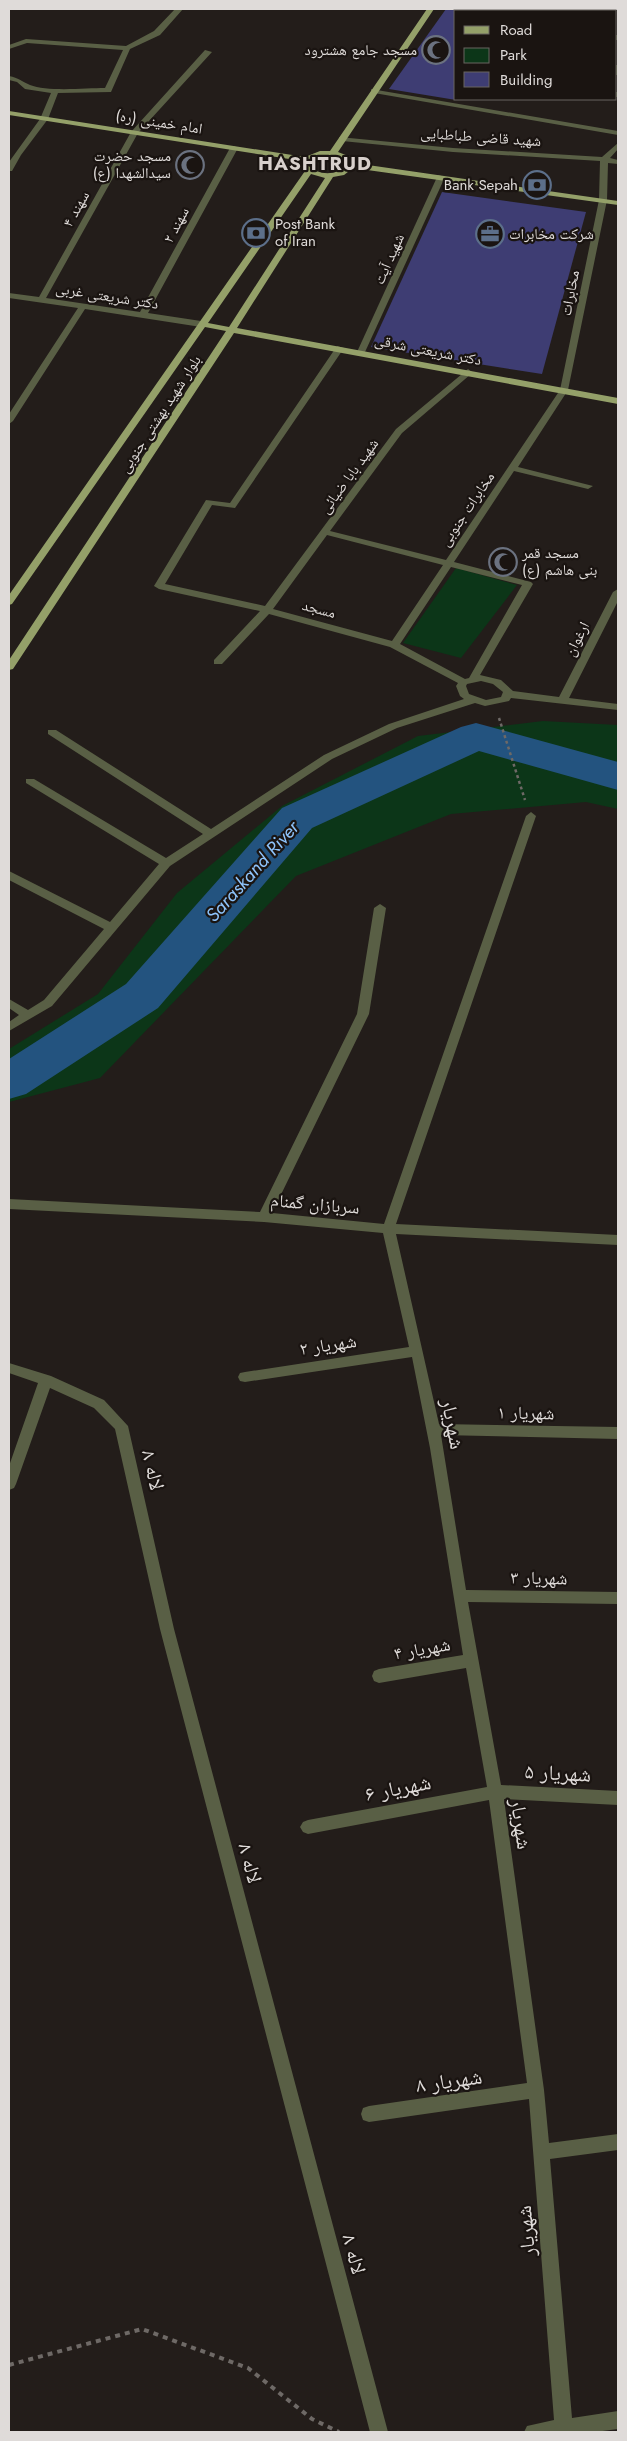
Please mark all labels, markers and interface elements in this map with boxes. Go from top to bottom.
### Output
legend [454,10,617,100]
text: Road [500,19,532,41]
mosque icon: مسجد جامع هشترود [421,35,451,65]
place label: مسجد جامع هشترود [305,39,417,61]
text: Park [500,44,527,66]
text: Building [500,69,552,91]
street label: امام خمینی (ره) [114,104,204,140]
street label: شهید قاضی طباطبایی [420,122,542,152]
place label: مسجد حضرت سیدالشهدا (ع) [93,145,171,184]
mosque icon: مسجد حضرت سیدالشهدا (ع) [175,150,205,180]
district label: HASHTRUD [258,150,372,177]
bank icon: Bank Sepah [522,170,552,200]
place label: Bank Sepah [444,174,518,196]
street label: سهند ۴ [57,187,95,231]
street label: سهند ۲ [157,203,195,247]
place label: Post Bank of Iran [275,213,336,252]
bank icon: Post Bank of Iran [241,218,271,248]
office icon: شرکت مخابرات [475,219,505,249]
place label: شرکت مخابرات [509,223,594,245]
street label: شهید آیت [368,230,410,288]
street label: مخابرات [555,268,585,318]
street label: دکتر شریعتی غربی [54,277,160,315]
street label: دکتر شریعتی شرقی [373,329,483,371]
street label: بلوار شهید بهشتی جنوبی [114,351,206,477]
street label: شهيد بابا ضيائی [314,434,384,518]
street label: مخابرات جنوبی [434,467,500,551]
place label: مسجد قمر بنی هاشم (ع) [521,542,597,581]
mosque icon: مسجد قمر بنی هاشم (ع) [488,547,518,577]
street label: مسجد [300,594,338,624]
street label: ارغوان [559,618,595,660]
water label: Saraskand River [199,813,306,928]
street label: سربازان گمنام [269,1187,361,1221]
street label: شهریار ۲ [298,1328,358,1362]
street label: شهریار [433,1395,473,1452]
street label: شهریار ۱ [497,1400,555,1426]
street label: لاله ۸ [134,1447,172,1493]
street label: شهریار ۳ [510,1565,568,1591]
street label: شهریار ۴ [392,1631,452,1667]
street label: شهریار ۵ [524,1756,592,1790]
street label: شهریار ۶ [362,1767,434,1809]
street label: شهریار [502,1796,539,1851]
street label: لاله ۸ [230,1840,270,1886]
street label: شهریار ۸ [414,2062,484,2100]
street label: شهریار [509,2204,543,2259]
street label: لاله ۸ [334,2231,374,2277]

